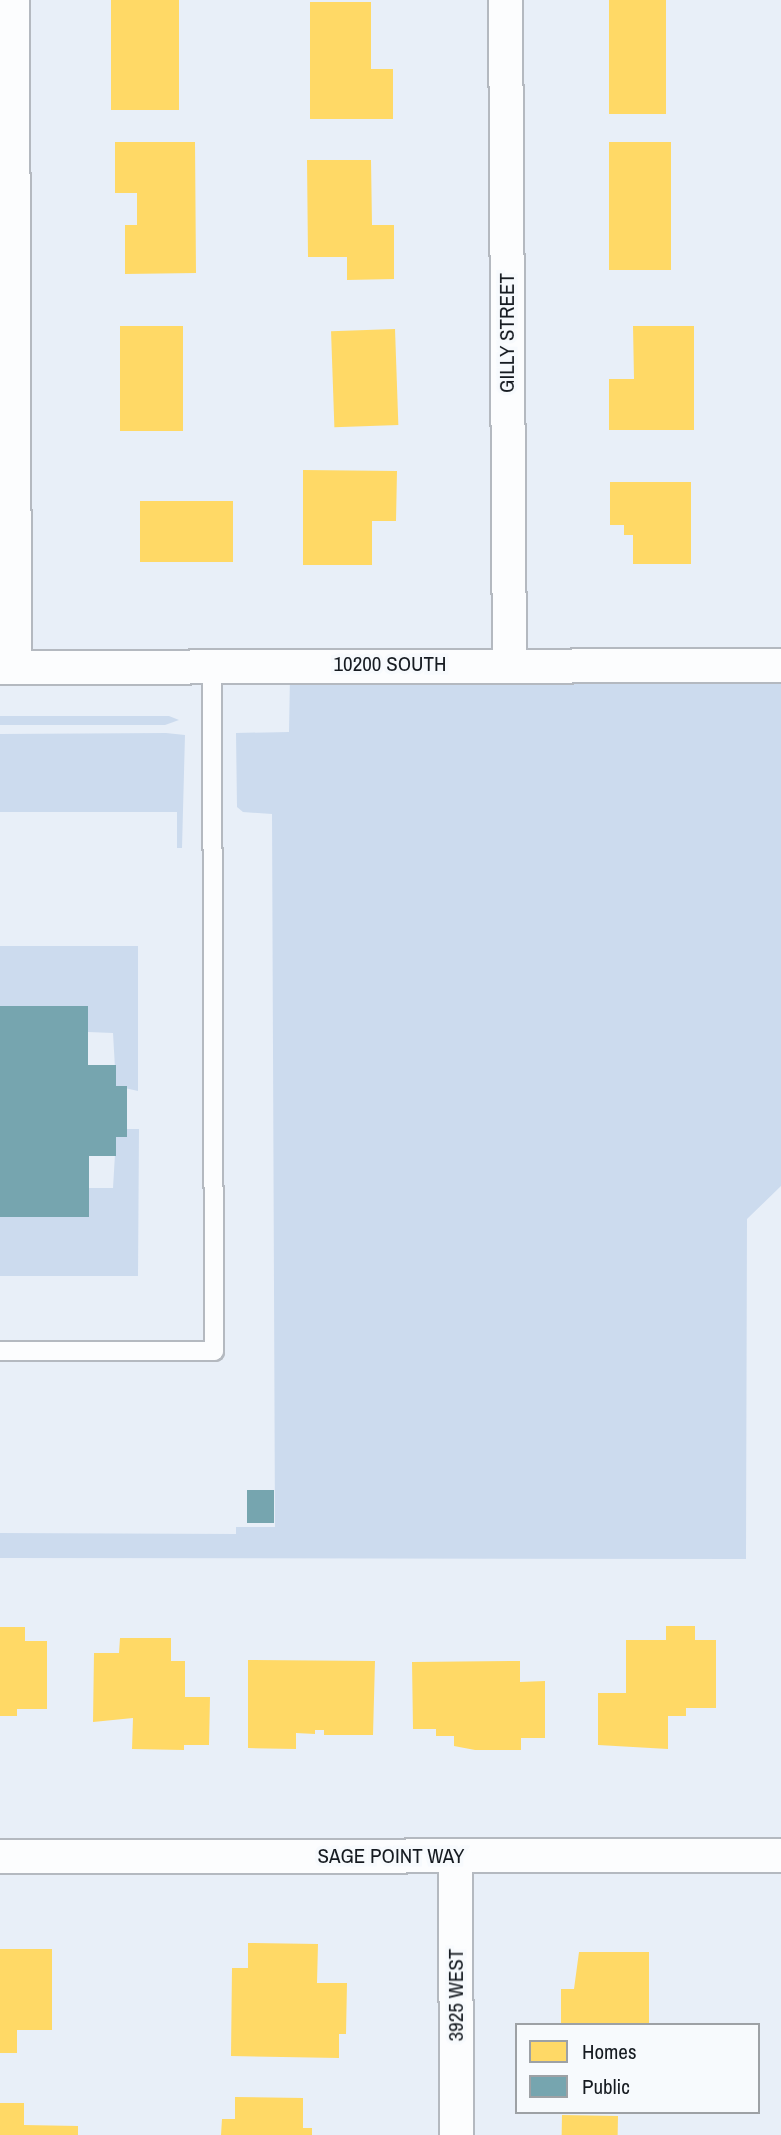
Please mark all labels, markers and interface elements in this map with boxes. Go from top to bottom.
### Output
street label: GILLY STREET [494,273,520,393]
street label: 10200 SOUTH [334,651,446,677]
street label: SAGE POINT WAY [317,1843,465,1869]
street label: 3925 WEST [443,1949,469,2041]
legend [515,2023,760,2114]
text: Homes [582,2037,637,2066]
text: Public [582,2072,630,2101]

